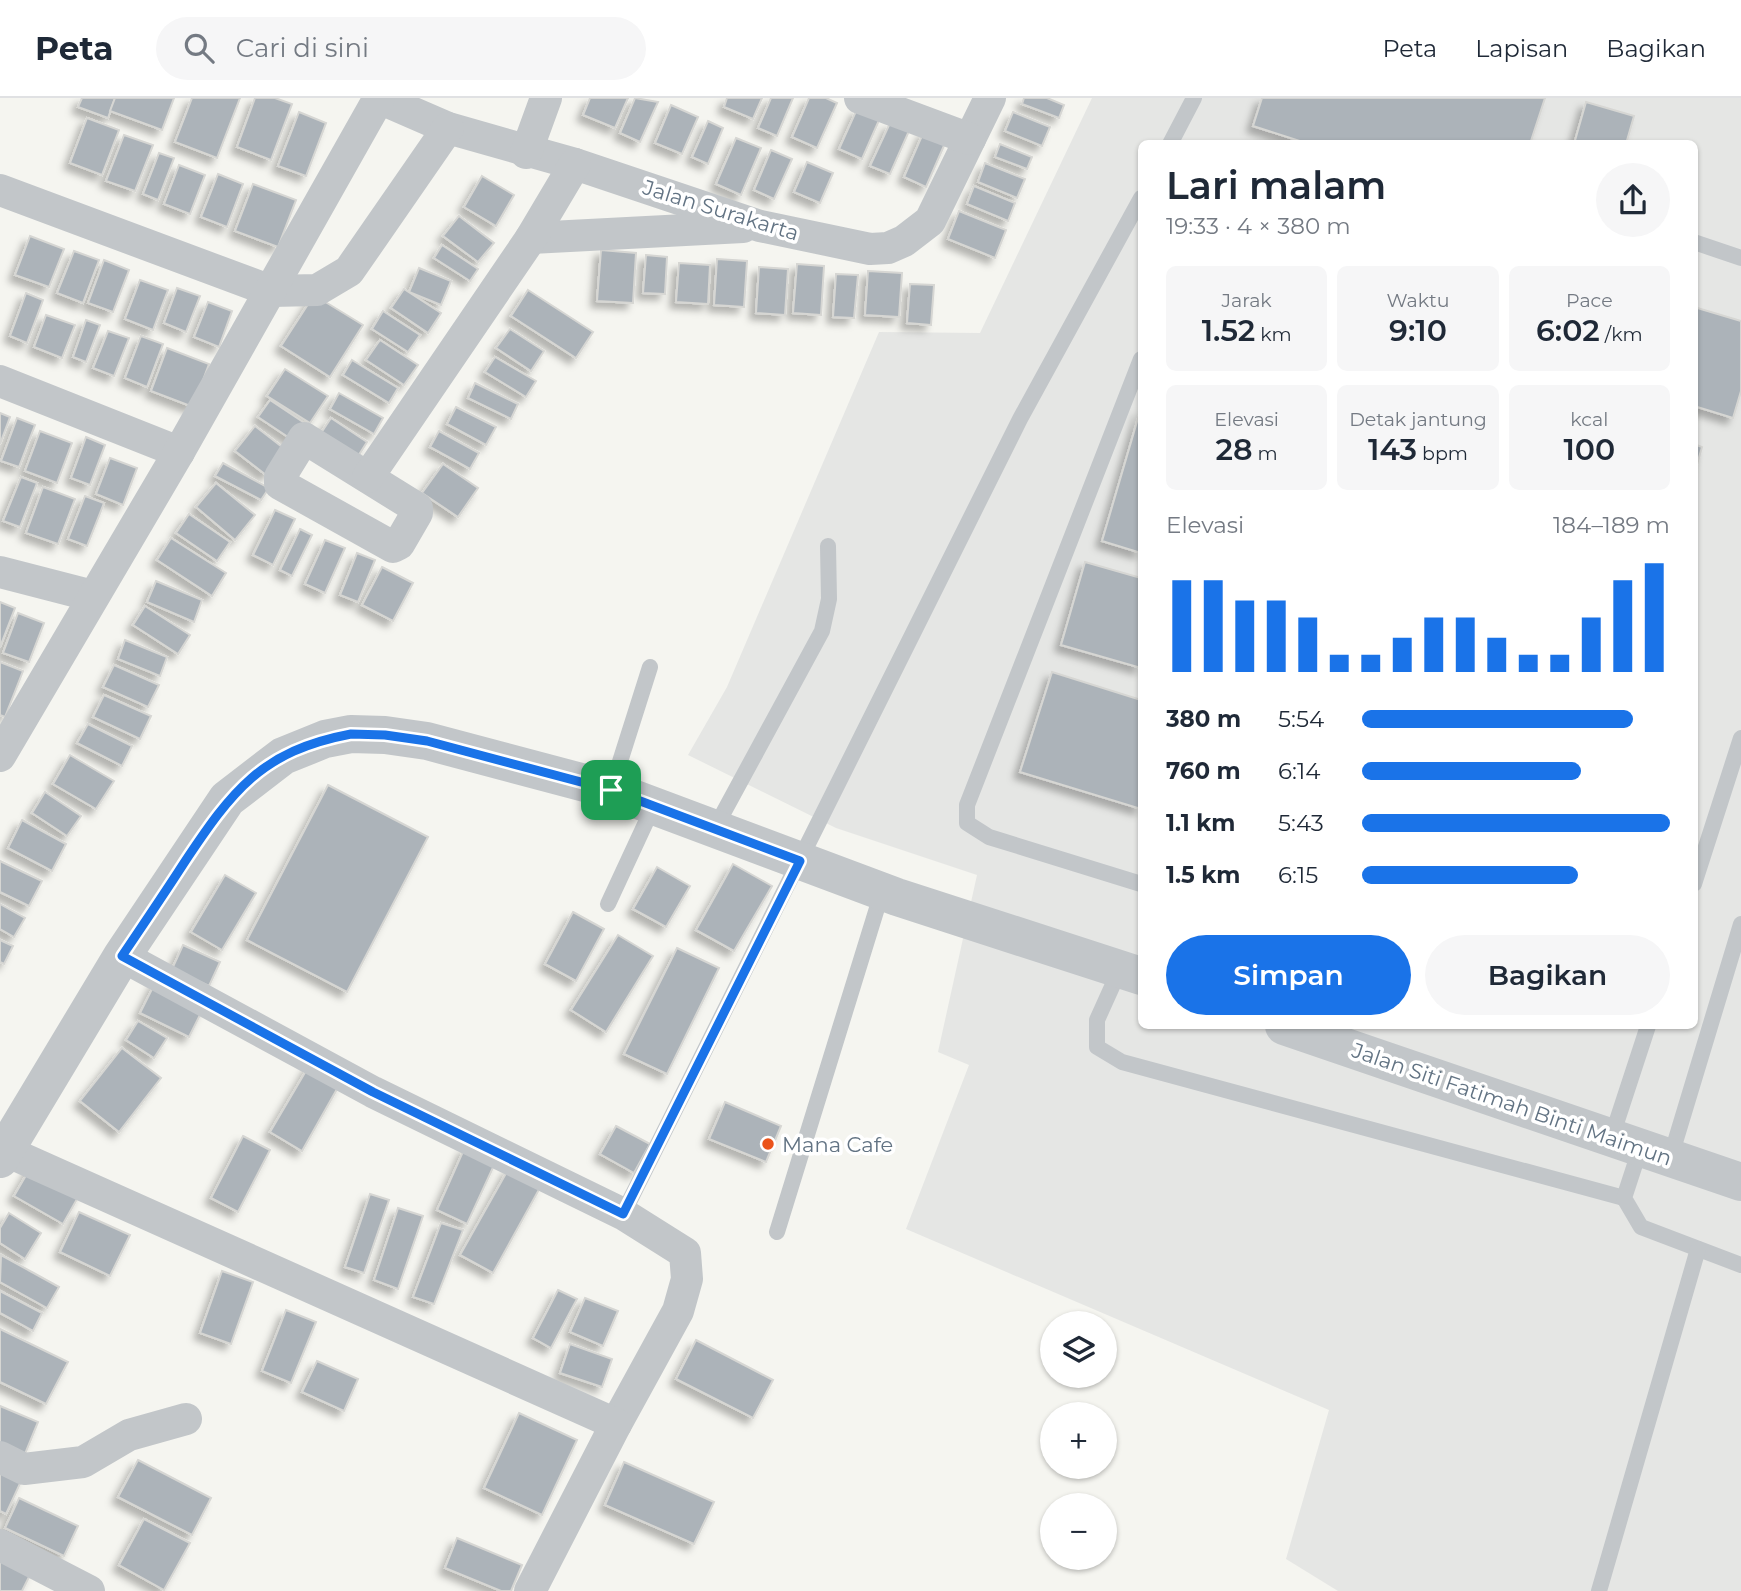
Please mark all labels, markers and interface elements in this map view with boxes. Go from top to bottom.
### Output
search box [156,17,646,80]
text: Peta [35,28,114,68]
icon: search [180,29,218,67]
text: Cari di sini [236,32,369,64]
text: Peta [1382,34,1437,63]
text: Lapisan [1475,34,1568,63]
text: Bagikan [1606,34,1706,63]
text: Lari malam [1166,162,1386,209]
button: share [1596,163,1670,237]
street label: Jalan Surakarta [639,174,802,246]
text: 19:33 · 4 × 380 m [1166,212,1351,240]
text: Jarak [1222,289,1272,312]
text: Waktu [1386,289,1450,312]
text: Pace [1566,289,1613,312]
text: 1.52 [1202,312,1255,349]
text: 9:10 [1389,312,1447,349]
text: 6:02 [1536,312,1600,349]
text: km [1255,323,1292,346]
text: /km [1600,323,1643,346]
text: Elevasi [1214,408,1279,431]
text: Detak jantung [1349,408,1487,431]
text: kcal [1570,408,1608,431]
text: 28 [1216,431,1253,468]
text: 143 [1368,431,1417,468]
text: 100 [1563,431,1615,468]
text: m [1253,442,1278,465]
text: bpm [1417,442,1468,465]
text: Elevasi [1166,511,1244,539]
text: 184–189 m [1553,511,1670,539]
text: 380 m [1166,705,1241,733]
text: 5:54 [1278,705,1324,733]
text: 760 m [1166,757,1241,785]
text: 6:14 [1278,757,1320,785]
pin [581,760,641,820]
icon: arrive [592,771,630,809]
text: 1.1 km [1166,809,1235,837]
text: 5:43 [1278,809,1324,837]
text: 1.5 km [1166,861,1240,889]
text: 6:15 [1278,861,1318,889]
button: Simpan [1166,935,1411,1015]
button: Bagikan [1425,935,1670,1015]
street label: Jalan Siti Fatimah Binti Maimun [1348,1037,1675,1171]
place label: Mana Cafe [782,1132,893,1157]
marker: Mana Cafe [760,1136,776,1152]
map controls [1040,1311,1117,1570]
button: layers [1040,1311,1117,1388]
button: + [1040,1402,1117,1479]
button: − [1040,1493,1117,1570]

